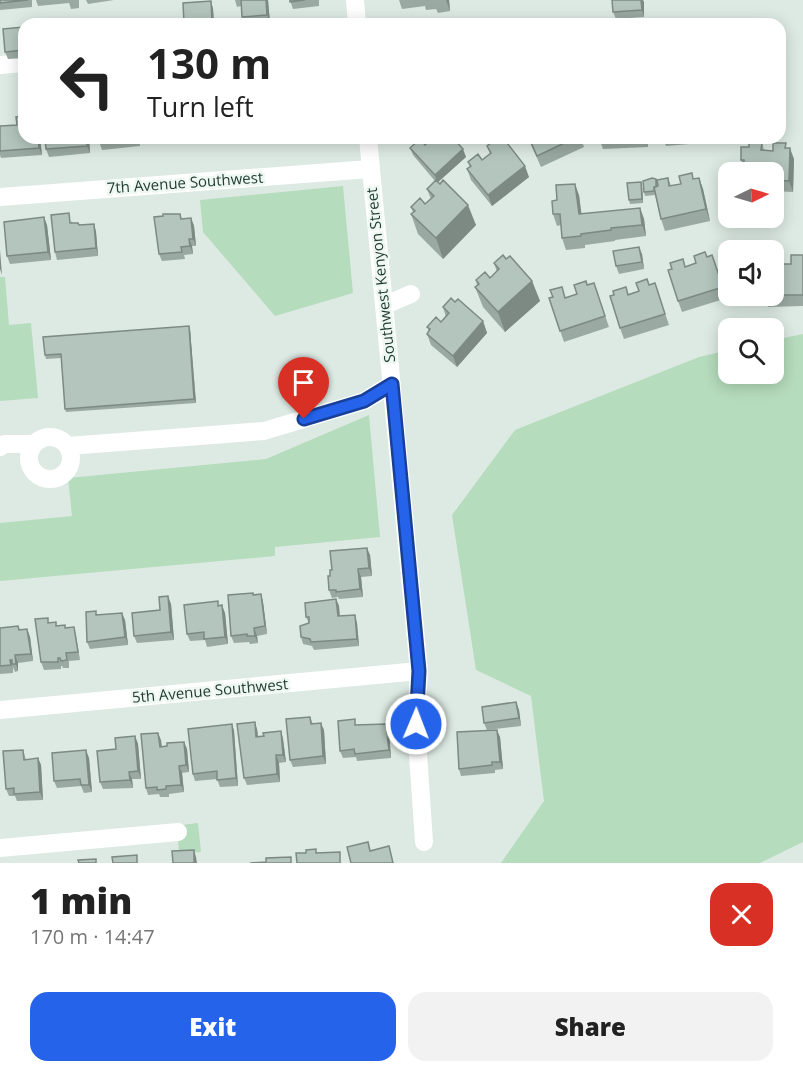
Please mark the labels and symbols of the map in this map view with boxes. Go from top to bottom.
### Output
north arrow [718,162,784,228]
street label: 7th Avenue Southwest [106,167,264,197]
street label: Southwest Kenyon Street [361,187,399,364]
pin [278,357,329,419]
street label: 5th Avenue Southwest [131,673,289,707]
position arrow [384,692,448,756]

